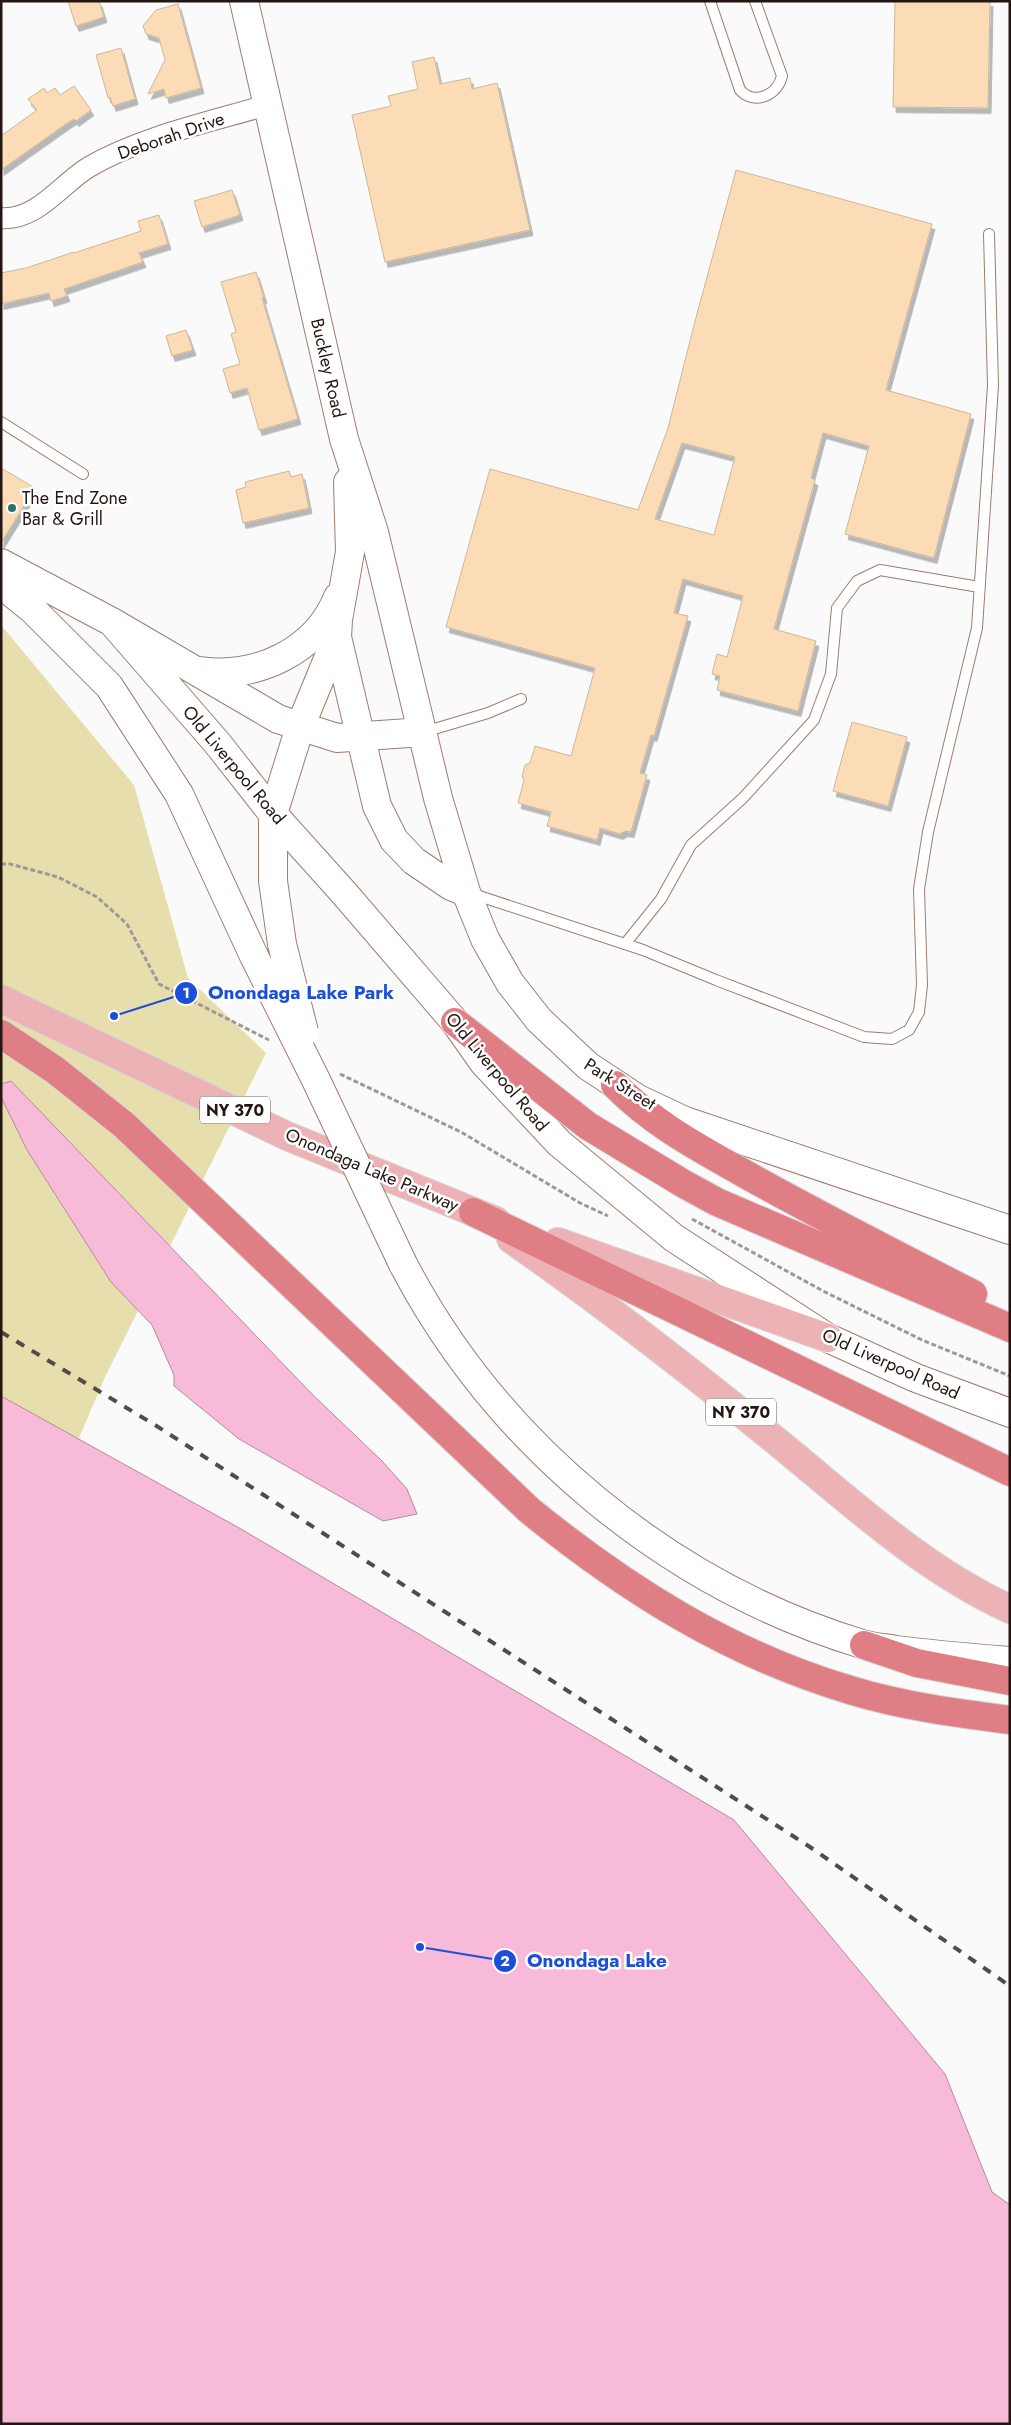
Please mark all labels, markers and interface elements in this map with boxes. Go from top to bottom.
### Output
street label: Deborah Drive [114,106,228,166]
street label: Buckley Road [304,316,352,420]
place label: The End Zone Bar & Grill [22,485,127,532]
marker: The End Zone Bar & Grill [6,502,18,514]
street label: Old Liverpool Road [176,700,292,830]
callout: Onondaga Lake Park [173,976,404,1010]
text: Onondaga Lake Park [208,979,394,1006]
text: 1 [182,982,190,1004]
street label: Old Liverpool Road [439,1007,555,1137]
street label: Park Street [579,1052,662,1117]
road number: NY 370 [200,1096,270,1124]
street label: Onondaga Lake Parkway [281,1122,463,1218]
street label: Old Liverpool Road [818,1322,964,1406]
road number: NY 370 [706,1398,776,1425]
callout: Onondaga Lake [492,1944,677,1978]
text: Onondaga Lake [527,1947,667,1974]
text: 2 [500,1950,510,1972]

